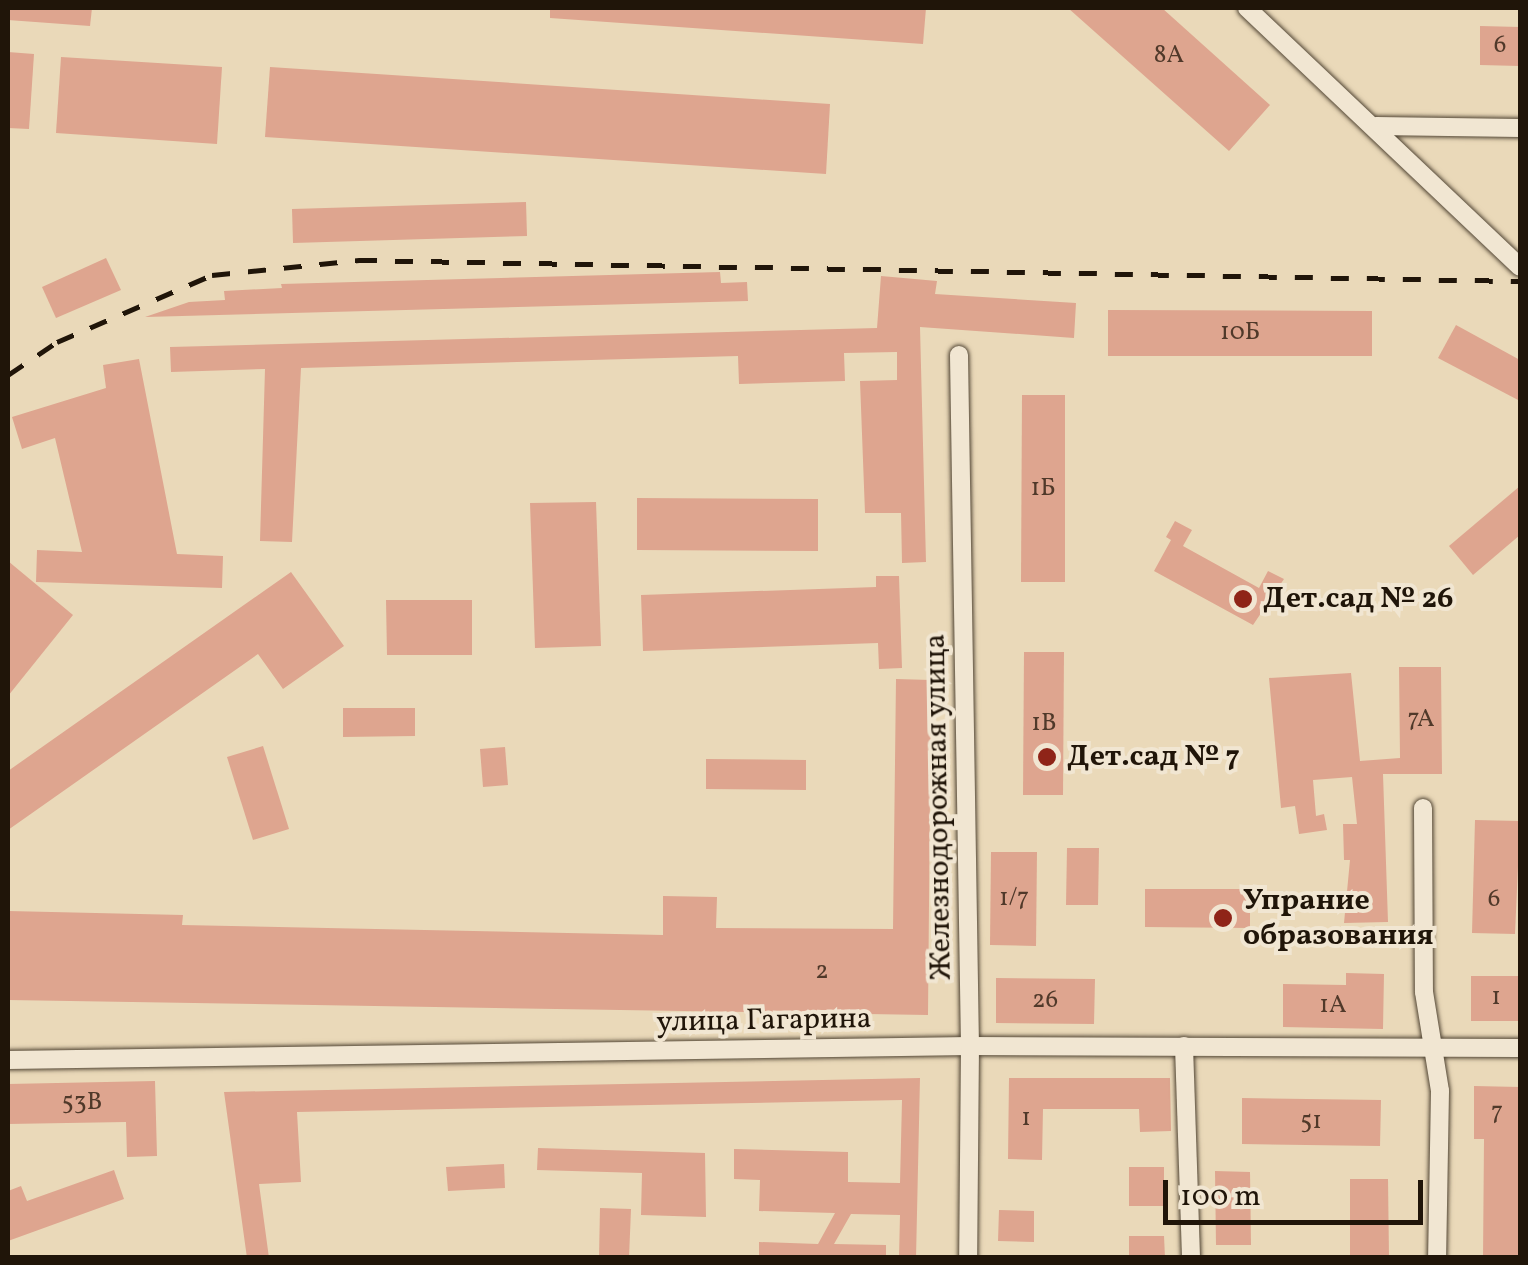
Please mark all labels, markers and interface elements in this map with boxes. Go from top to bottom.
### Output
house number: 6 [1494,31,1506,61]
house number: 8А [1154,41,1184,71]
house number: 10Б [1220,318,1260,348]
house number: 1Б [1030,474,1056,504]
place label: Дет.сад № 26 [1263,581,1453,617]
marker: Дет.сад № 26 [1232,588,1254,610]
street label: Железнодорожная улица [918,633,960,981]
house number: 7А [1407,705,1435,735]
house number: 1В [1031,709,1057,739]
place label: Дет.сад № 7 [1067,739,1240,775]
marker: Дет.сад № 7 [1036,746,1058,768]
place label: Упрание образования [1243,883,1434,954]
house number: 1/7 [999,884,1029,914]
house number: 6 [1488,885,1500,915]
marker: Упрание образования [1212,907,1234,929]
house number: 2 [815,957,829,987]
house number: 1 [1491,983,1501,1013]
house number: 26 [1032,986,1058,1016]
house number: 1А [1319,991,1347,1021]
street label: улица Гагарина [656,1001,872,1041]
house number: 53В [62,1088,102,1118]
house number: 7 [1491,1098,1503,1128]
house number: 1 [1021,1104,1031,1134]
house number: 51 [1300,1107,1322,1137]
scale bar [1168,1160,1428,1222]
text: 100 m [1180,1176,1261,1218]

